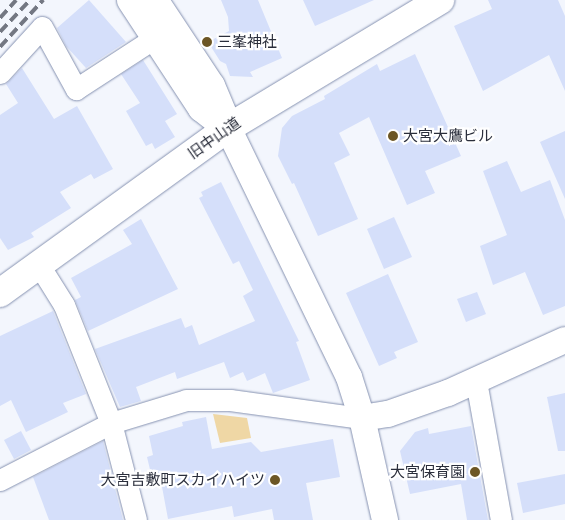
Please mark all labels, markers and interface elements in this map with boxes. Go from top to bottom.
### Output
place label: 三峯神社 [217,33,277,51]
marker: 三峯神社 [201,36,213,48]
street label: 旧中山道 [184,113,244,163]
place label: 大宮大鷹ビル [403,127,493,145]
marker: 大宮大鷹ビル [387,130,399,142]
place label: 大宮保育園 [390,463,465,481]
marker: 大宮保育園 [469,466,481,478]
place label: 大宮吉敷町スカイハイツ [100,471,265,489]
marker: 大宮吉敷町スカイハイツ [269,474,281,486]

